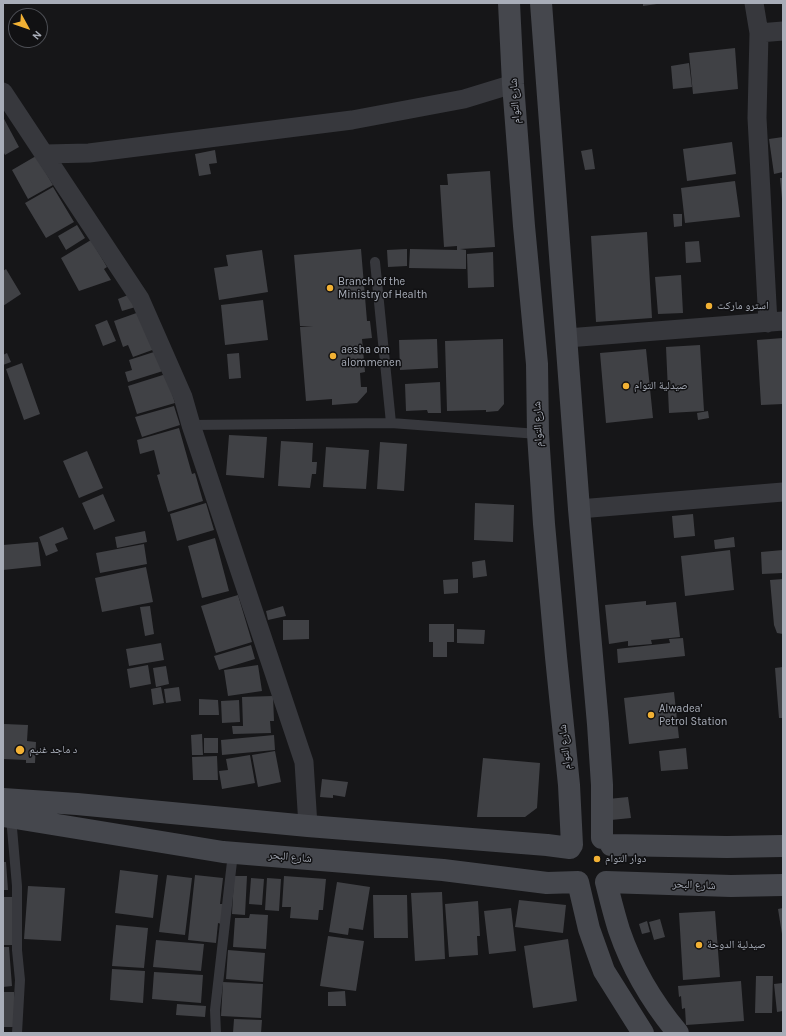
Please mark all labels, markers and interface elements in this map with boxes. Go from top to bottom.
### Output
north arrow [8,8,48,48]
text: N [29,28,44,43]
street label: شارع التوام [507,78,523,124]
place label: Branch of the Ministry of Health [338,275,427,301]
marker: Branch of the Ministry of Health [325,283,335,293]
place label: استرو ماركت [717,299,769,313]
marker: استرو ماركت [704,301,714,311]
place label: aesha om alommenen [341,343,401,369]
marker: aesha om alommenen [328,351,338,361]
place label: صيدلية التوام [634,379,688,393]
marker: صيدلية التوام [621,381,631,391]
street label: شارع التوام [531,401,545,447]
place label: Alwadea' Petrol Station [659,702,727,728]
marker: Alwadea' Petrol Station [646,710,656,720]
street label: شارع التوام [556,724,574,770]
place label: د ماجد غنيم [29,743,77,757]
marker: د ماجد غنيم [14,744,26,756]
street label: شارع البحر [268,849,312,865]
place label: دوار التوام [605,852,646,866]
marker: دوار التوام [592,854,602,864]
street label: شارع البحر [672,878,716,892]
place label: صيدلية الدوحة [707,938,766,952]
marker: صيدلية الدوحة [694,940,704,950]

